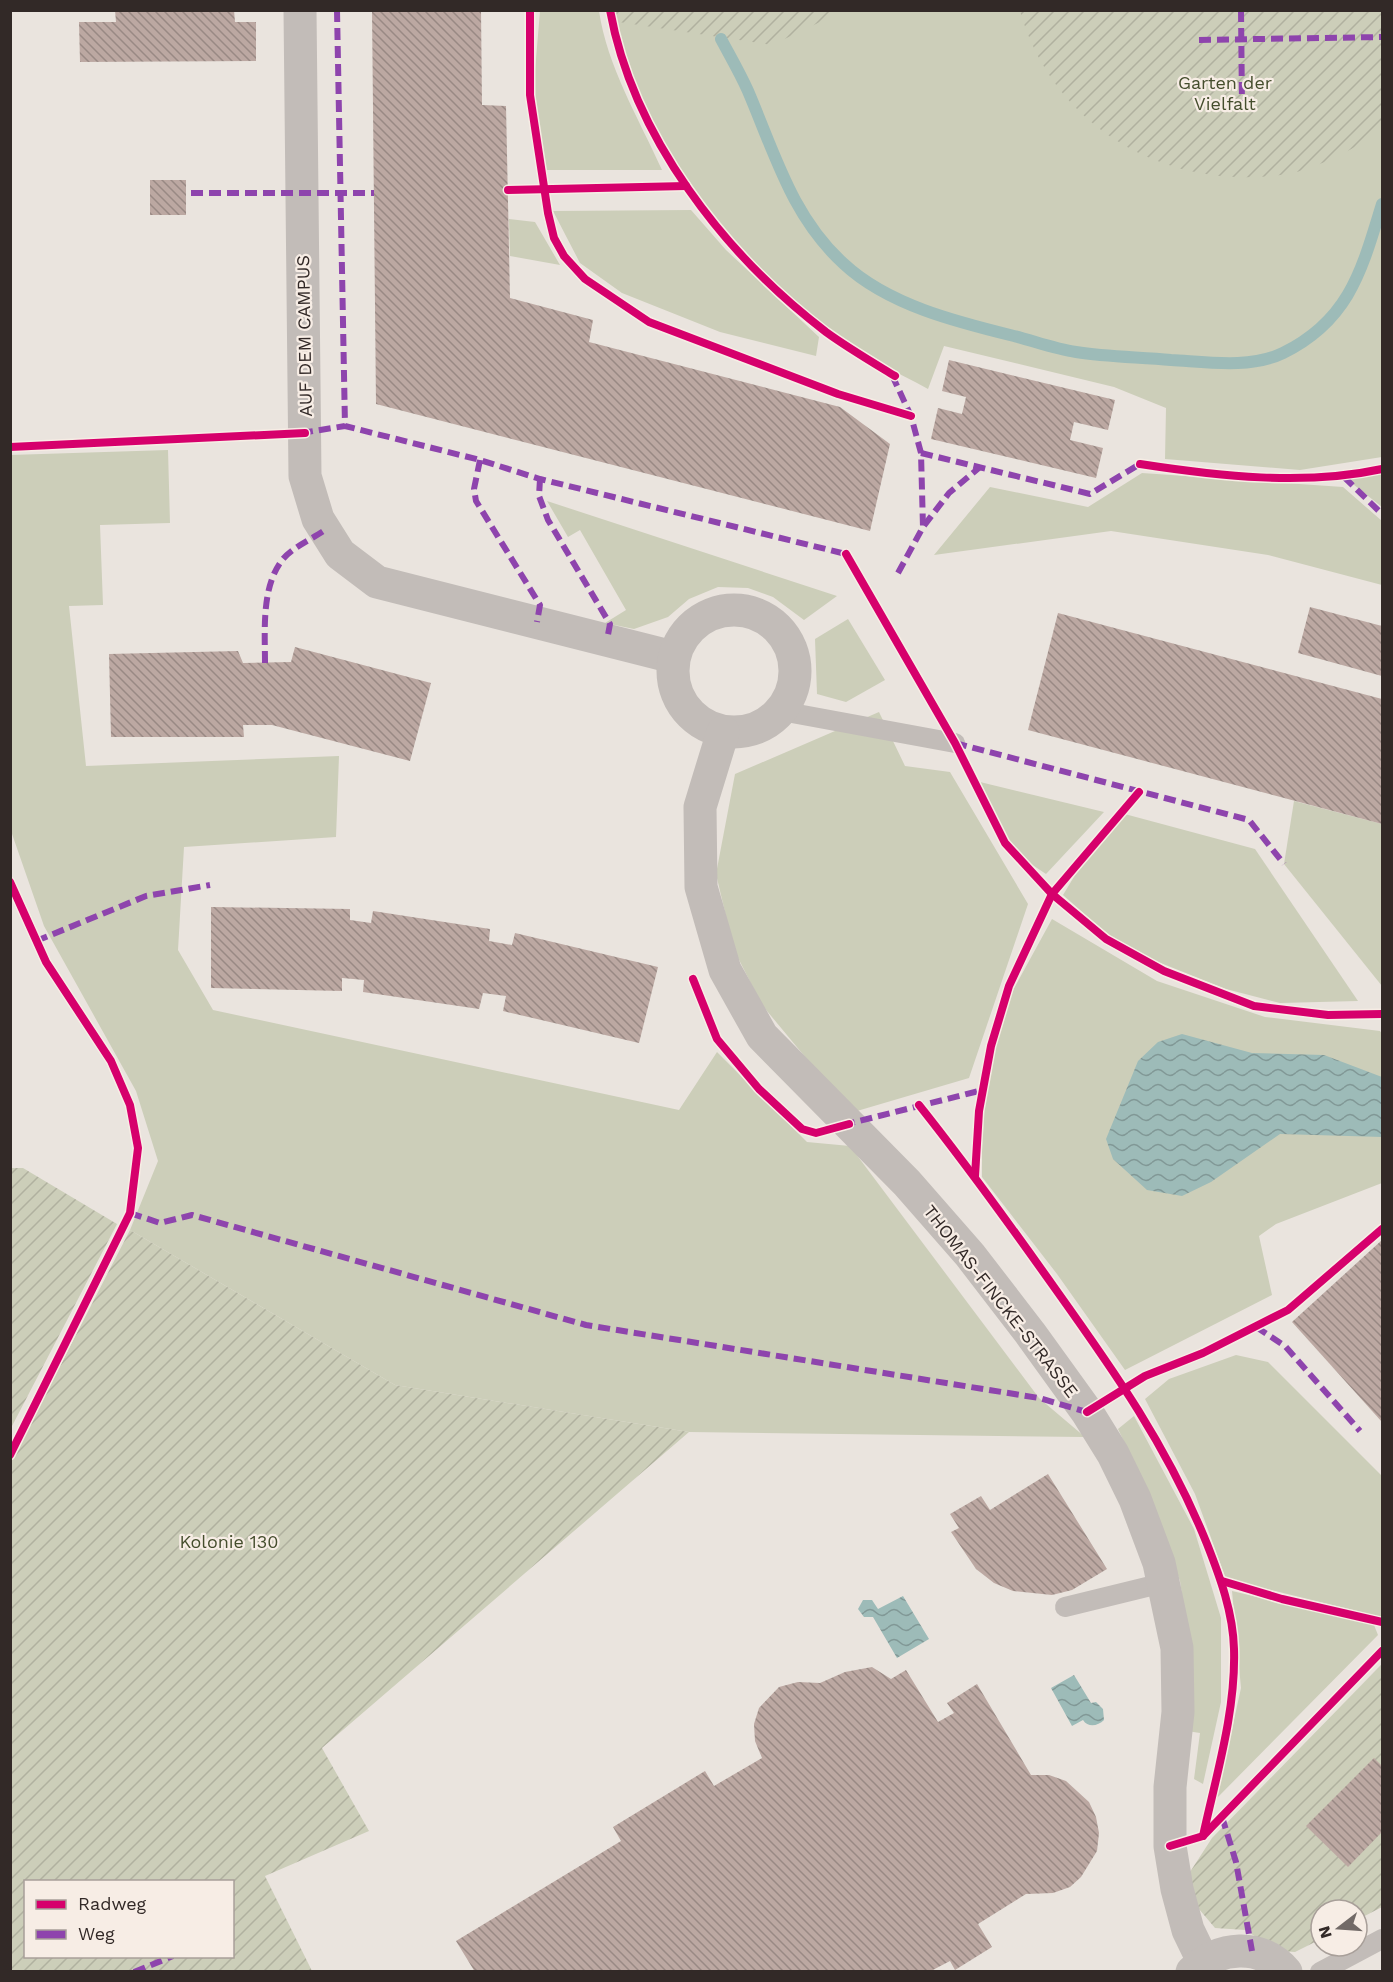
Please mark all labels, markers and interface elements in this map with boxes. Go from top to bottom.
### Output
park label: Garten der Vielfalt [1178,72,1272,114]
street label: AUF DEM CAMPUS [292,255,316,417]
street label: THOMAS-FINCKE-STRASSE [919,1201,1083,1401]
park label: Kolonie 130 [180,1531,278,1552]
legend [24,1880,234,1958]
text: Radweg [78,1893,147,1914]
north arrow [1309,1898,1369,1958]
text: Weg [78,1923,115,1944]
text: N [1314,1924,1336,1941]

